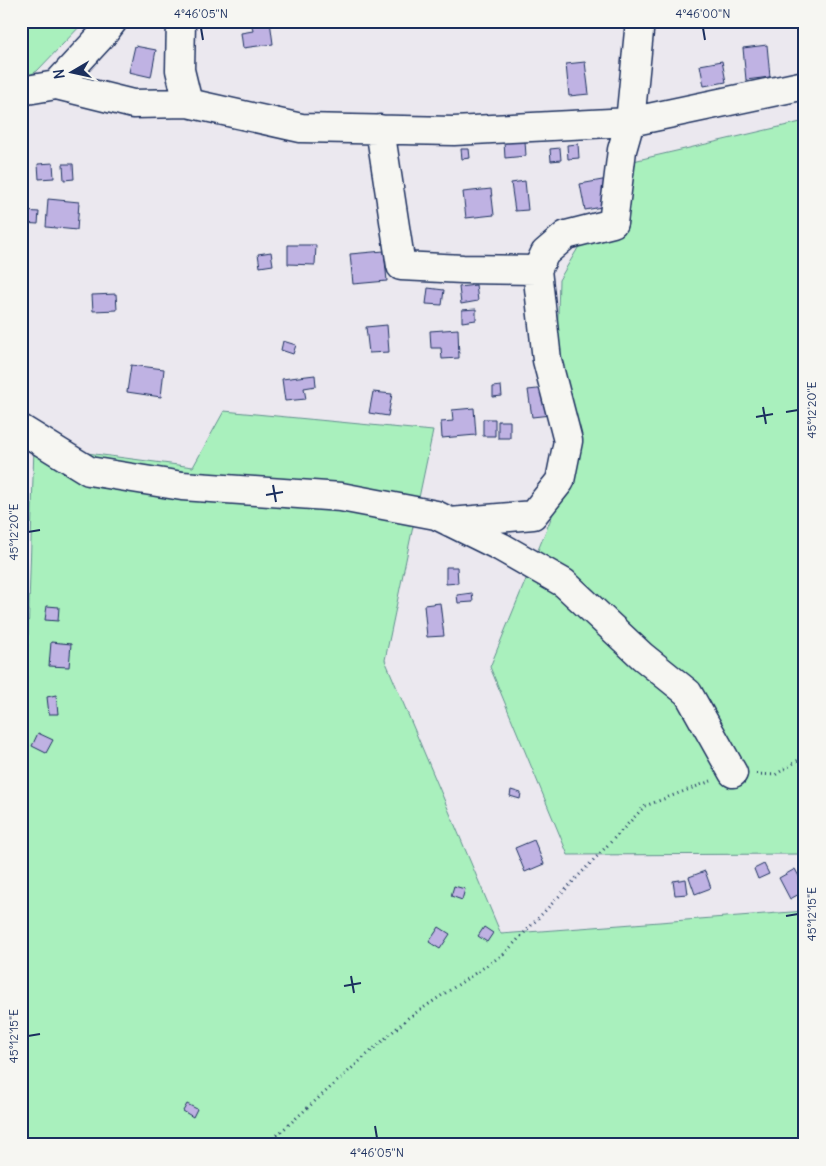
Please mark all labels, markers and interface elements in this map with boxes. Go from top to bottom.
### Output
text: 4°46'05"N [174,6,228,21]
text: 4°46'00"N [675,6,731,21]
north arrow [48,48,98,98]
text: N [50,68,69,80]
text: 45°12'20"E [804,381,819,439]
text: 45°12'20"E [6,503,21,561]
text: 45°12'15"E [804,887,819,941]
text: 45°12'15"E [6,1009,21,1063]
text: 4°46'05"N [350,1145,404,1160]

